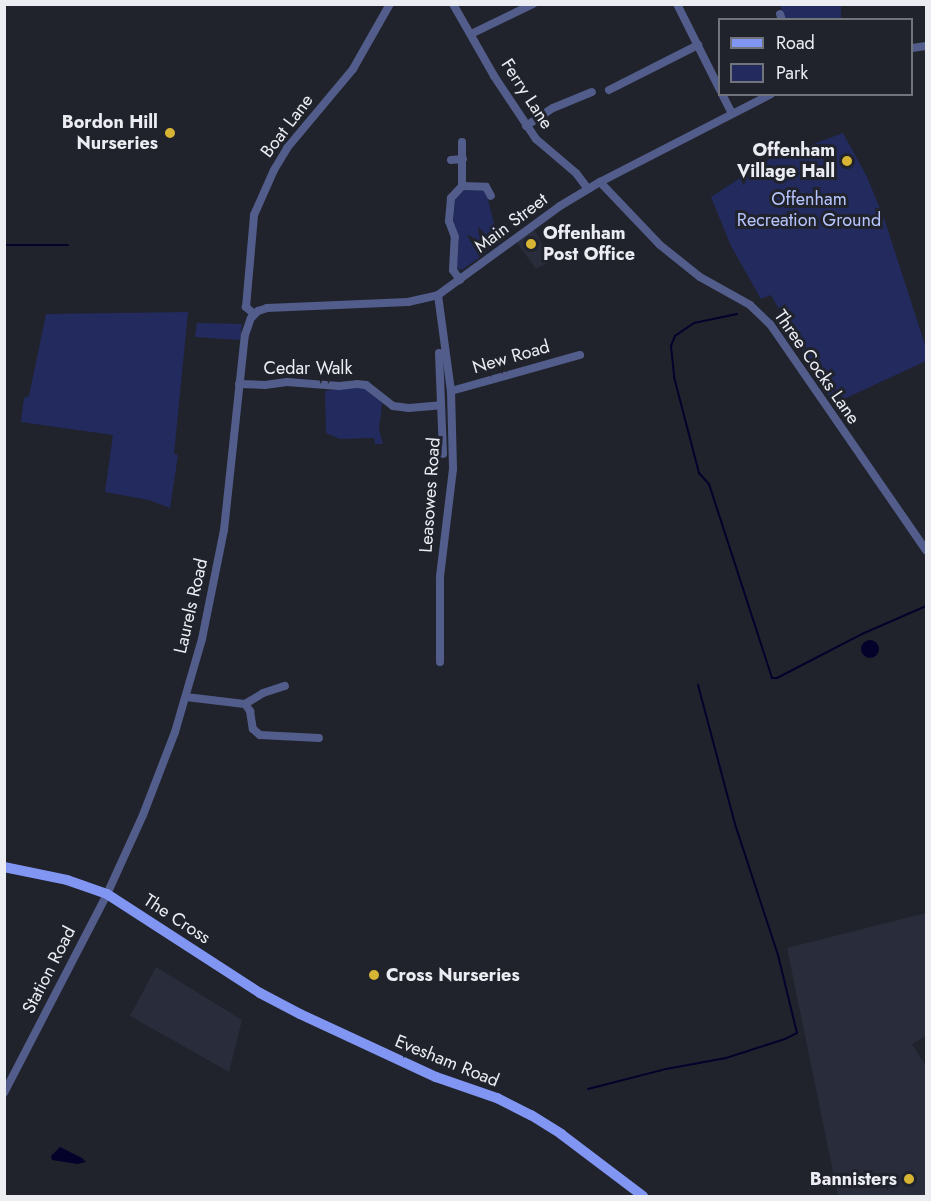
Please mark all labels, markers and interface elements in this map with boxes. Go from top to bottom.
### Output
legend [718,18,913,96]
text: Road [776,30,815,56]
street label: Ferry Lane [496,55,558,133]
text: Park [776,60,808,86]
street label: Boat Lane [256,90,318,162]
place label: Bordon Hill Nurseries [62,112,158,154]
marker: Bordon Hill Nurseries [163,126,177,140]
place label: Offenham Village Hall [737,140,835,182]
marker: Offenham Village Hall [840,154,854,168]
street label: Main Street [470,189,552,257]
park label: Offenham Recreation Ground [737,189,881,232]
place label: Offenham Post Office [543,223,635,266]
marker: Offenham Post Office [524,237,538,251]
street label: Three Cocks Lane [770,306,864,428]
street label: New Road [470,336,552,378]
street label: Cedar Walk [264,357,352,379]
street label: Leasowes Road [415,437,445,553]
street label: Laurels Road [170,556,212,656]
street label: The Cross [140,890,214,948]
street label: Station Road [18,923,80,1017]
place label: Cross Nurseries [386,964,520,986]
marker: Cross Nurseries [367,968,381,982]
street label: Evesham Road [392,1030,502,1092]
place label: Bannisters [810,1168,897,1190]
marker: Bannisters [902,1172,916,1186]

